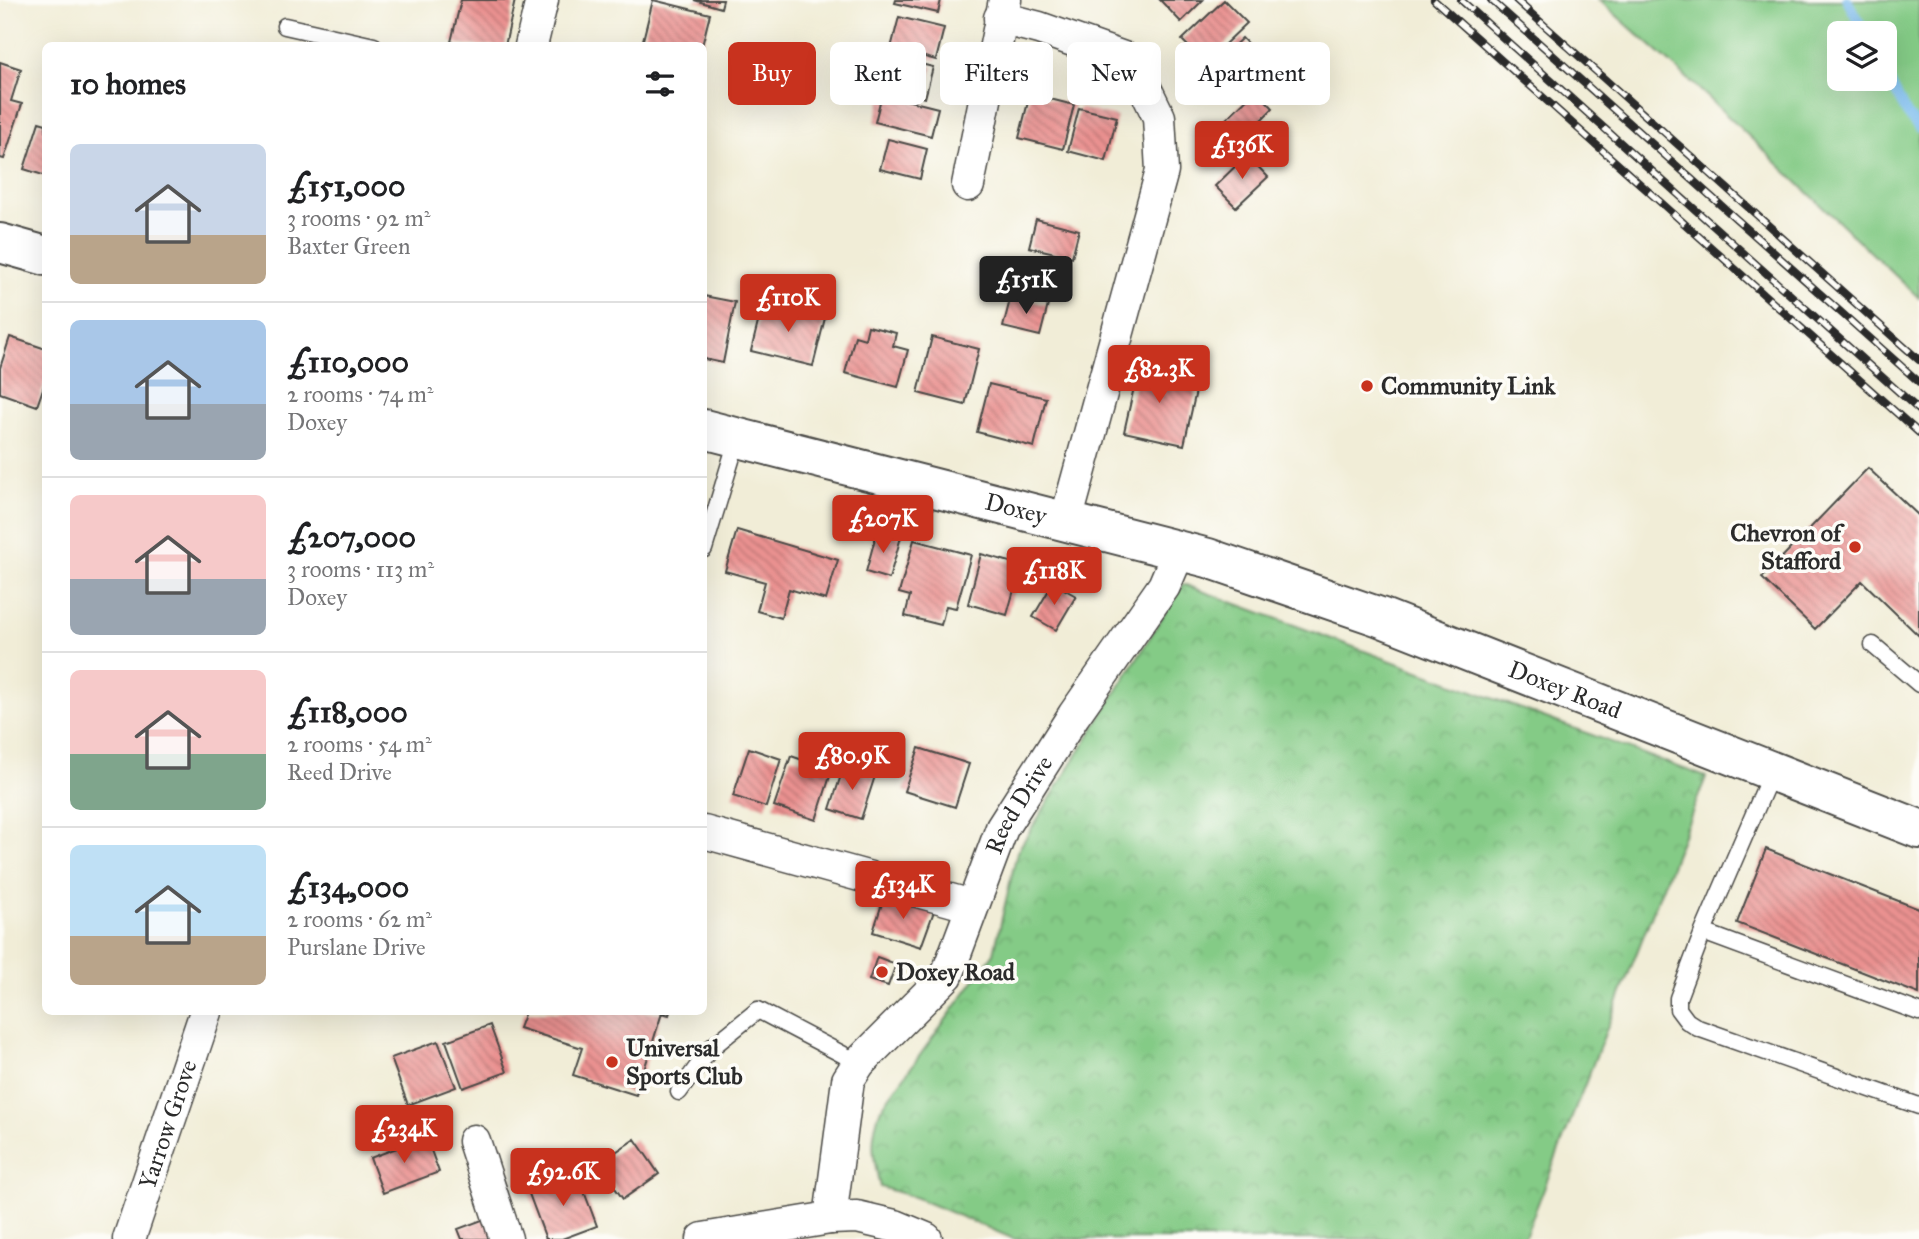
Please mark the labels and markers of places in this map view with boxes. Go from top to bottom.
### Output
pin: £136K [1193,122,1291,181]
pin: £151K [977,256,1075,316]
pin: £110K [739,274,837,334]
pin: £82.3K [1102,346,1216,405]
place label: Community Link [1381,371,1556,401]
marker: Community Link [1359,378,1375,394]
pin: £207K [834,496,932,555]
place label: Chevron of Stafford [1730,518,1845,576]
marker: Chevron of Stafford [1847,539,1863,555]
pin: £118K [1005,548,1103,607]
pin: £80.9K [795,732,909,792]
pin: £134K [854,862,952,921]
place label: Doxey Road [896,957,1016,987]
marker: Doxey Road [874,964,890,980]
place label: Universal Sports Club [626,1033,743,1091]
marker: Universal Sports Club [604,1054,620,1070]
pin: £234K [355,1106,453,1165]
pin: £92.6K [506,1148,620,1208]

